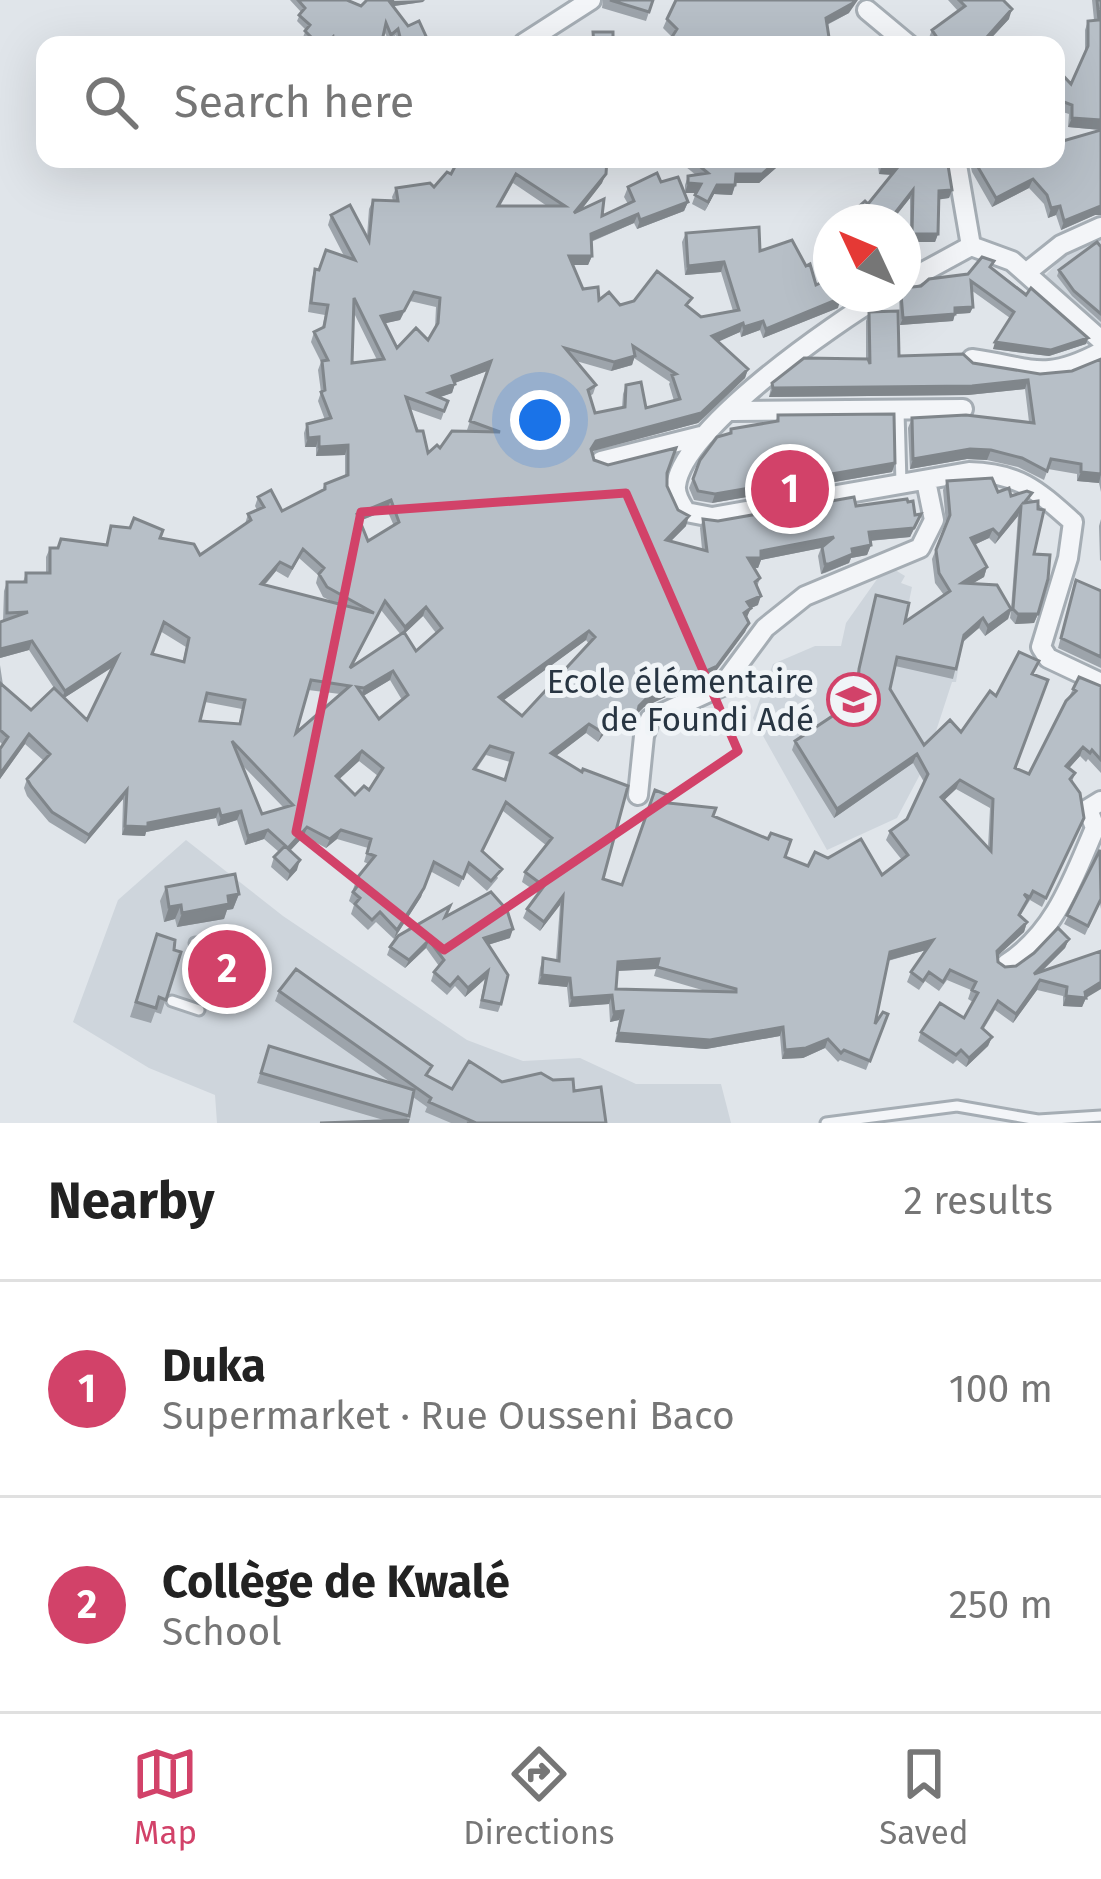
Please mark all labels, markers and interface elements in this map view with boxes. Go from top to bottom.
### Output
search box [36,36,1065,168]
icon: search [78,69,144,135]
text: Search here [174,75,414,129]
north arrow [813,204,921,312]
your location [510,390,570,450]
pin: 1 [751,444,829,534]
place label: Ecole élémentaire de Foundi Adé [547,662,814,740]
school or university icon: Ecole élémentaire de Foundi Adé [825,672,881,728]
pin: 2 [188,924,266,1014]
text: Nearby [48,1170,214,1232]
text: 2 results [904,1178,1053,1224]
text: Duka [162,1339,266,1393]
text: 1 [78,1366,96,1412]
text: 100 m [949,1366,1053,1412]
text: Supermarket · Rue Ousseni Baco [162,1393,735,1439]
text: Collège de Kwalé [162,1555,510,1609]
text: 2 [77,1582,97,1628]
text: 250 m [949,1582,1053,1628]
text: School [162,1609,282,1655]
tab: Map [132,1741,198,1853]
tab: Directions [463,1741,615,1853]
tab: Saved [879,1741,969,1853]

